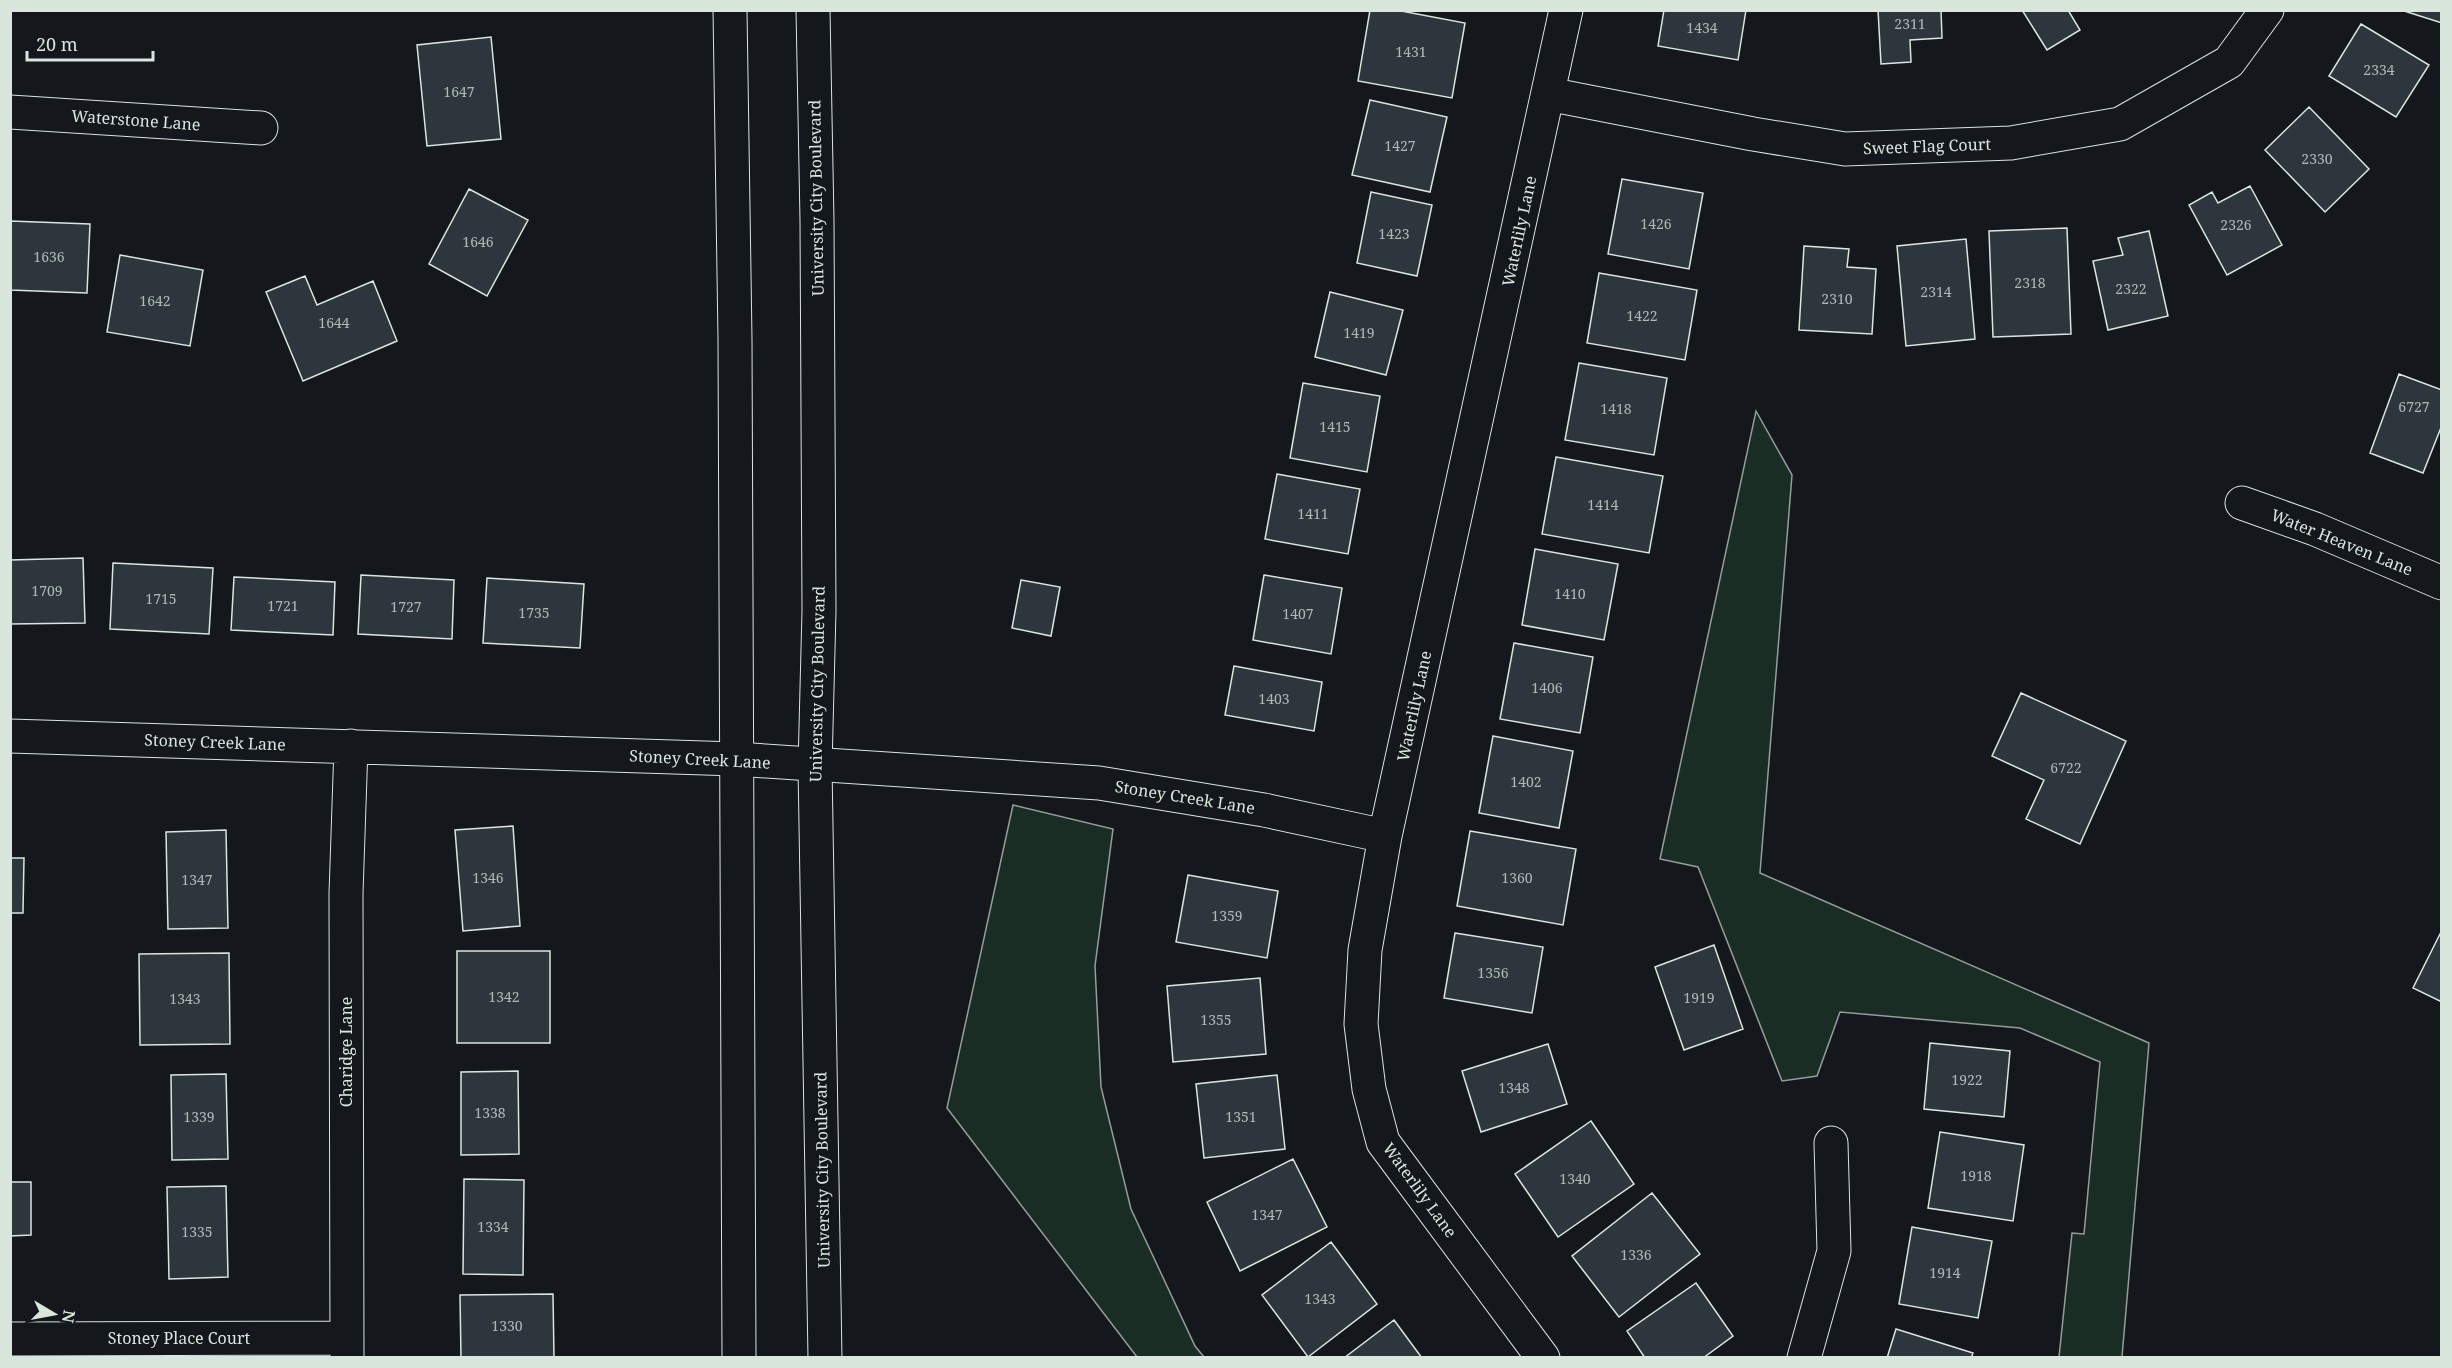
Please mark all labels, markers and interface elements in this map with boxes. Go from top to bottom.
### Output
house number: 2311 [1894,14,1926,33]
house number: 1434 [1686,18,1718,37]
scale bar [27,24,153,62]
text: 20 m [36,32,78,56]
house number: 1431 [1395,42,1427,61]
house number: 2334 [2363,60,2395,79]
house number: 1647 [443,82,475,101]
street label: University City Boulevard [803,100,829,296]
street label: Waterstone Lane [71,105,201,135]
street label: Sweet Flag Court [1863,133,1992,159]
house number: 1427 [1384,136,1416,155]
house number: 2330 [2301,149,2333,168]
street label: Waterlily Lane [1497,174,1541,288]
house number: 1426 [1640,214,1672,233]
house number: 2326 [2220,215,2252,234]
house number: 1423 [1378,224,1410,243]
house number: 1646 [462,232,494,251]
house number: 1636 [33,247,65,266]
house number: 2318 [2014,273,2046,292]
house number: 2322 [2115,279,2147,298]
house number: 2314 [1920,282,1952,301]
house number: 2310 [1821,289,1853,308]
house number: 1642 [139,291,171,310]
house number: 1422 [1626,306,1658,325]
house number: 1644 [318,313,350,332]
house number: 1419 [1343,323,1375,342]
house number: 6727 [2398,397,2430,416]
house number: 1418 [1600,399,1632,418]
house number: 1415 [1319,417,1351,436]
house number: 1414 [1587,495,1619,514]
house number: 1411 [1297,504,1329,523]
street label: Water Heaven Lane [2268,504,2416,580]
house number: 1709 [31,581,63,600]
house number: 1410 [1554,584,1586,603]
street label: University City Boulevard [804,586,830,782]
house number: 1715 [145,589,177,608]
house number: 1721 [267,596,299,615]
house number: 1727 [390,597,422,616]
house number: 1735 [518,603,550,622]
house number: 1407 [1282,604,1314,623]
street label: Waterlily Lane [1392,649,1436,763]
house number: 1406 [1531,678,1563,697]
house number: 1403 [1258,689,1290,708]
street label: Stoney Creek Lane [144,729,286,755]
street label: Stoney Creek Lane [629,744,771,774]
house number: 6722 [2050,758,2082,777]
house number: 1402 [1510,772,1542,791]
street label: Stoney Creek Lane [1113,775,1257,819]
house number: 1346 [472,868,504,887]
house number: 1360 [1501,868,1533,887]
house number: 1347 [181,870,213,889]
house number: 1359 [1211,906,1243,925]
house number: 1356 [1477,963,1509,982]
house number: 1342 [488,987,520,1006]
house number: 1919 [1683,988,1715,1007]
house number: 1343 [169,989,201,1008]
street label: Charidge Lane [335,997,357,1107]
house number: 1355 [1200,1010,1232,1029]
house number: 1922 [1951,1070,1983,1089]
street label: University City Boulevard [809,1072,835,1268]
house number: 1348 [1498,1078,1530,1097]
house number: 1338 [474,1103,506,1122]
house number: 1339 [183,1107,215,1126]
house number: 1351 [1225,1107,1257,1126]
street label: Waterlily Lane [1378,1138,1462,1242]
house number: 1918 [1960,1166,1992,1185]
house number: 1340 [1559,1169,1591,1188]
house number: 1347 [1251,1205,1283,1224]
house number: 1334 [477,1217,509,1236]
house number: 1335 [181,1222,213,1241]
house number: 1336 [1620,1245,1652,1264]
house number: 1914 [1929,1263,1961,1282]
north arrow [24,1284,84,1344]
house number: 1343 [1304,1289,1336,1308]
text: N [57,1308,81,1325]
house number: 1330 [491,1316,523,1335]
street label: Stoney Place Court [108,1327,250,1349]

